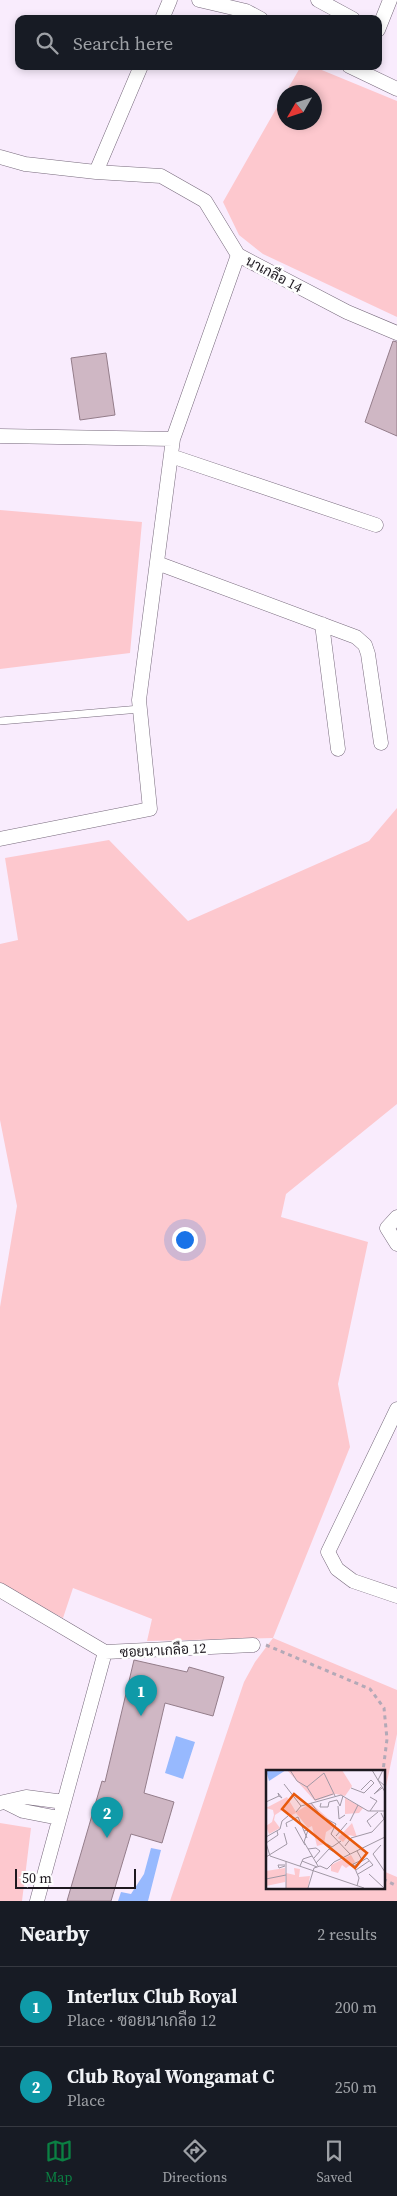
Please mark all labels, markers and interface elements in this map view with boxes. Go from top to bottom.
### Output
search box [15,15,382,70]
icon: search [33,29,61,57]
text: Search here [73,30,173,56]
north arrow [277,85,322,130]
street label: นาเกลือ 14 [242,251,306,297]
your location [172,1227,198,1253]
street label: ซอยนาเกลือ 12 [119,1638,207,1662]
pin: 1 [125,1675,157,1716]
inset map [266,1770,384,1888]
pin: 2 [91,1797,123,1838]
scale bar [15,1866,136,1889]
text: 50 m [22,1868,52,1888]
text: Nearby [20,1919,90,1948]
text: 2 results [317,1923,377,1945]
text: Interlux Club Royal [67,1983,237,2009]
text: 1 [32,1996,40,2018]
text: 200 m [335,1996,377,2018]
text: Place · ซอยนาเกลือ 12 [67,2009,216,2031]
text: Club Royal Wongamat C [67,2063,274,2089]
text: 2 [32,2076,40,2098]
text: 250 m [335,2076,377,2098]
text: Place [67,2089,105,2111]
tab: Map [45,2137,73,2187]
tab: Directions [162,2137,227,2187]
tab: Saved [316,2137,352,2187]

